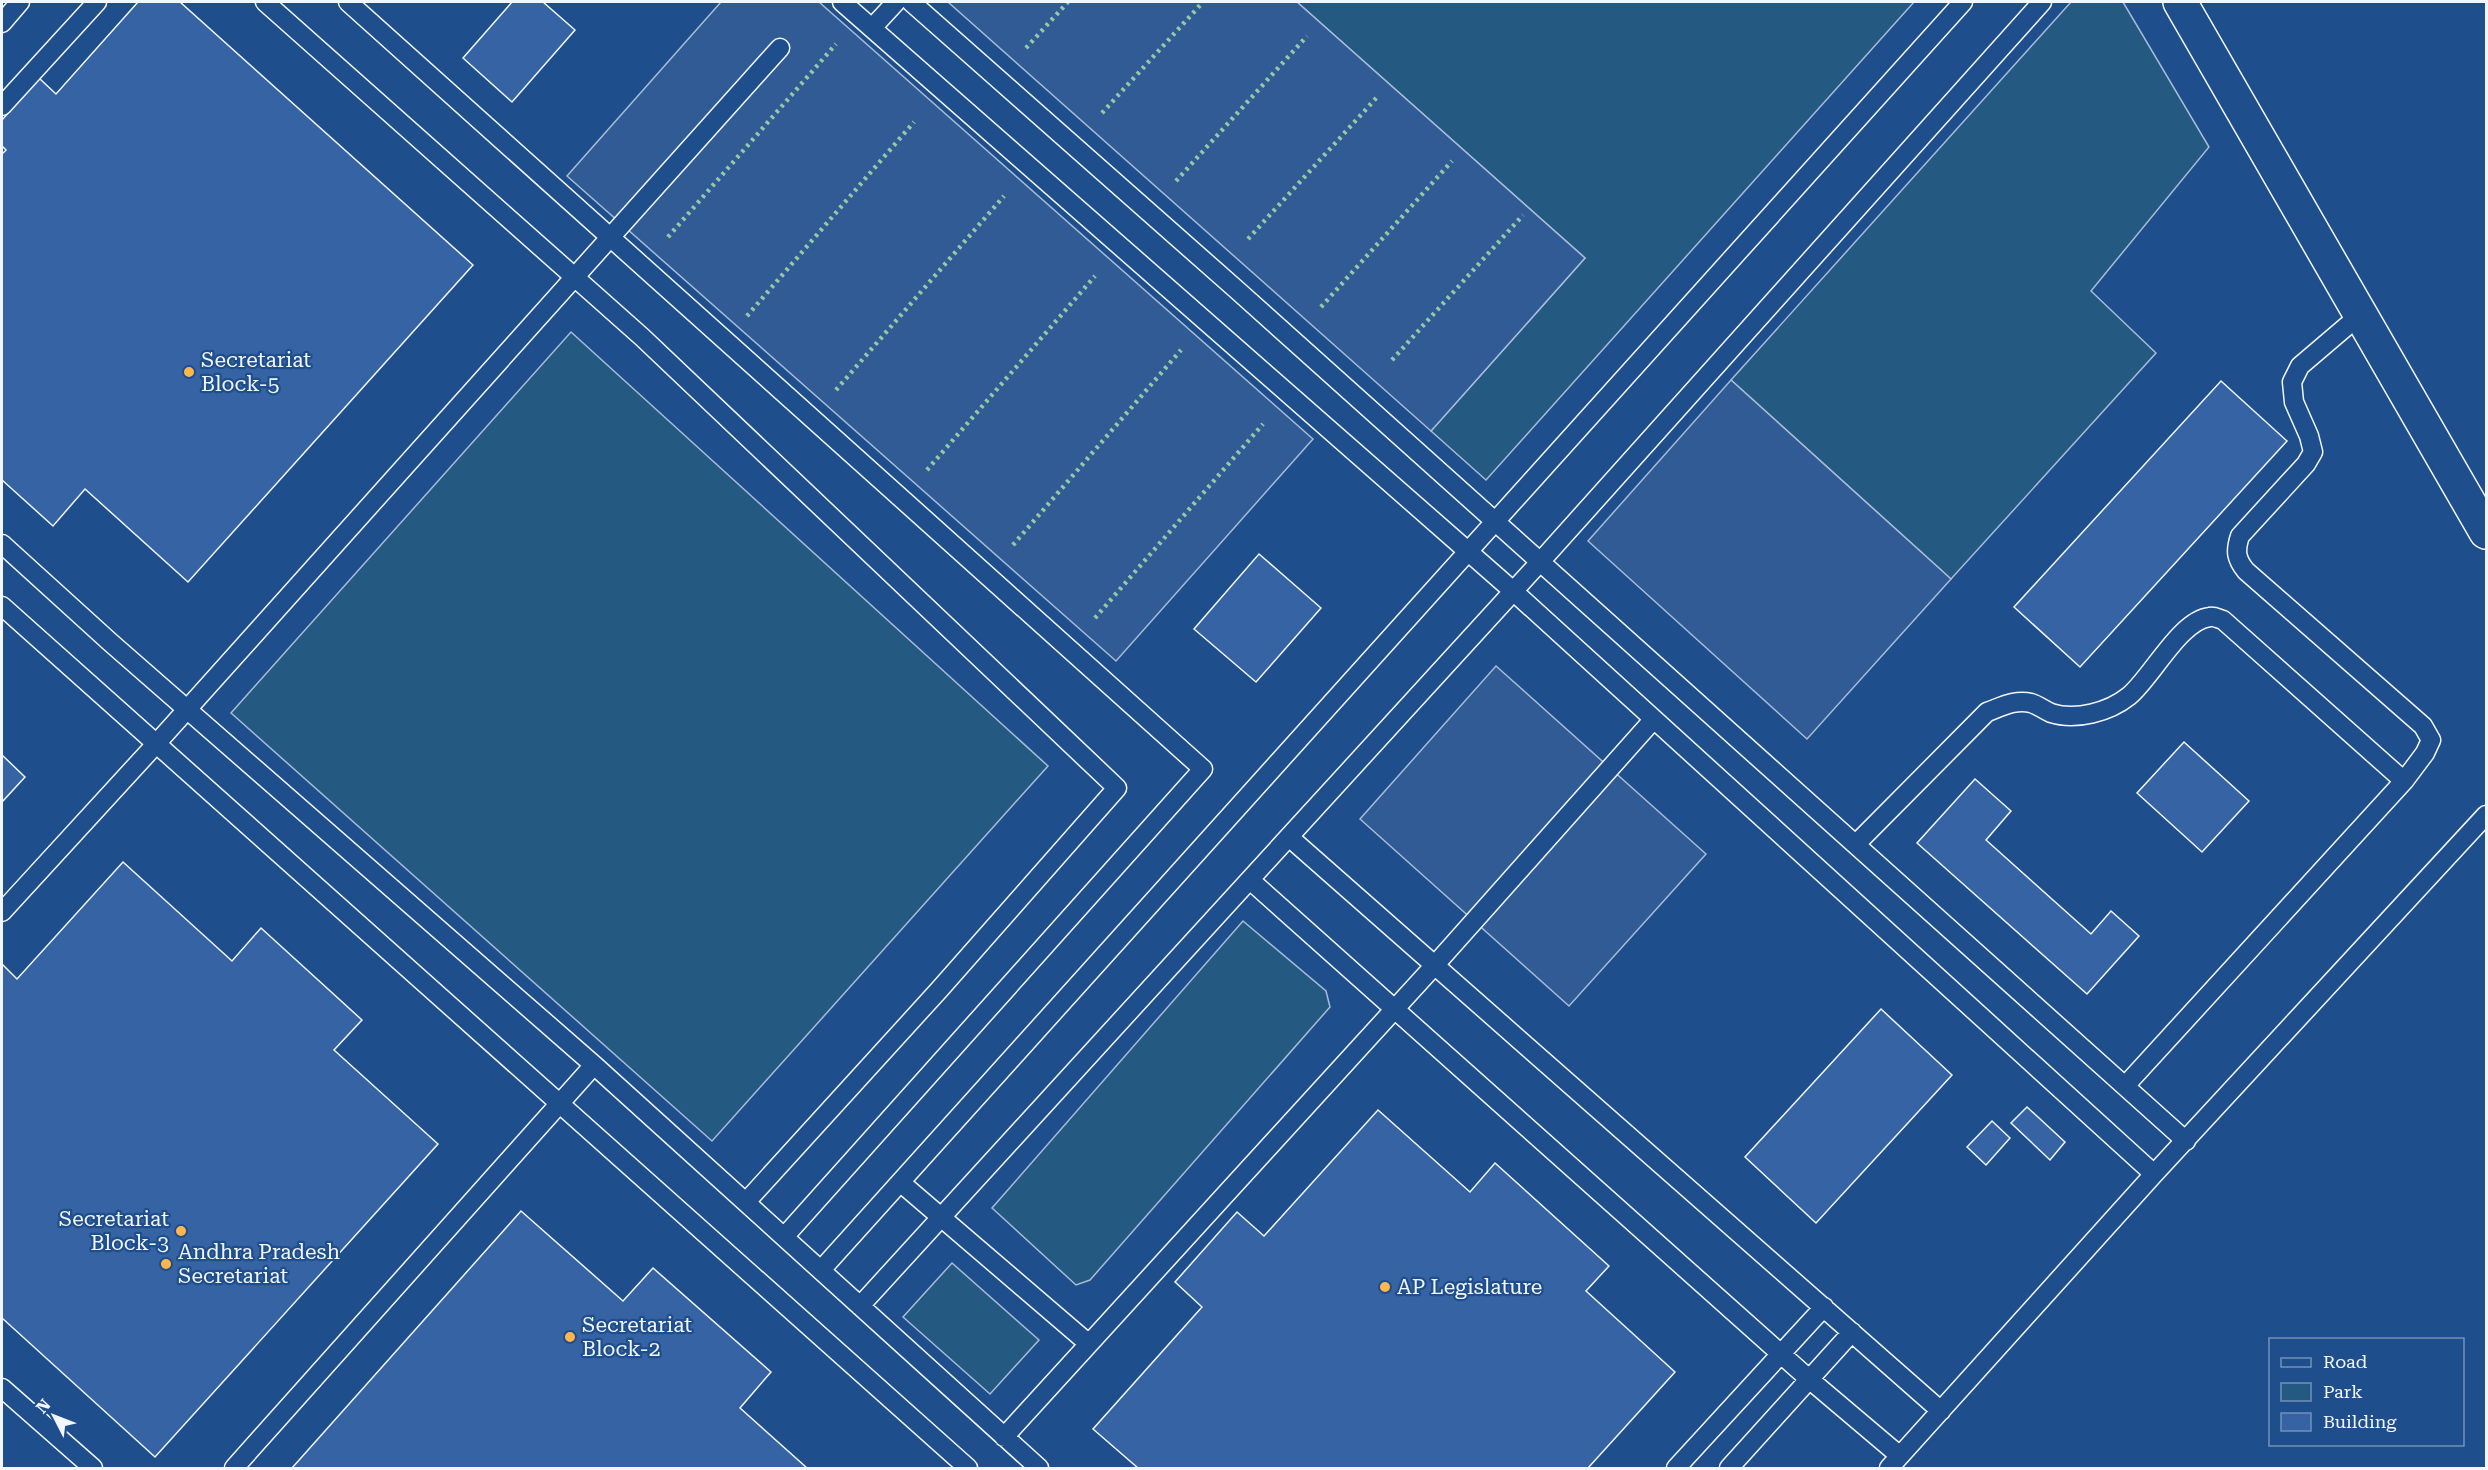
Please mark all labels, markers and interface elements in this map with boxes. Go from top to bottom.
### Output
place label: Secretariat Block-5 [201,348,311,396]
marker: Secretariat Block-5 [182,365,196,379]
place label: Secretariat Block-3 [59,1207,169,1255]
marker: Secretariat Block-3 [174,1224,188,1238]
place label: Andhra Pradesh Secretariat [178,1240,340,1288]
marker: Andhra Pradesh Secretariat [159,1257,173,1271]
place label: AP Legislature [1397,1275,1542,1299]
marker: AP Legislature [1378,1280,1392,1294]
place label: Secretariat Block-2 [582,1313,692,1361]
marker: Secretariat Block-2 [563,1330,577,1344]
legend [2269,1338,2464,1446]
text: Road [2323,1351,2368,1372]
text: Park [2323,1381,2363,1402]
north arrow [24,1386,84,1446]
text: N [32,1395,54,1417]
text: Building [2323,1411,2397,1432]

